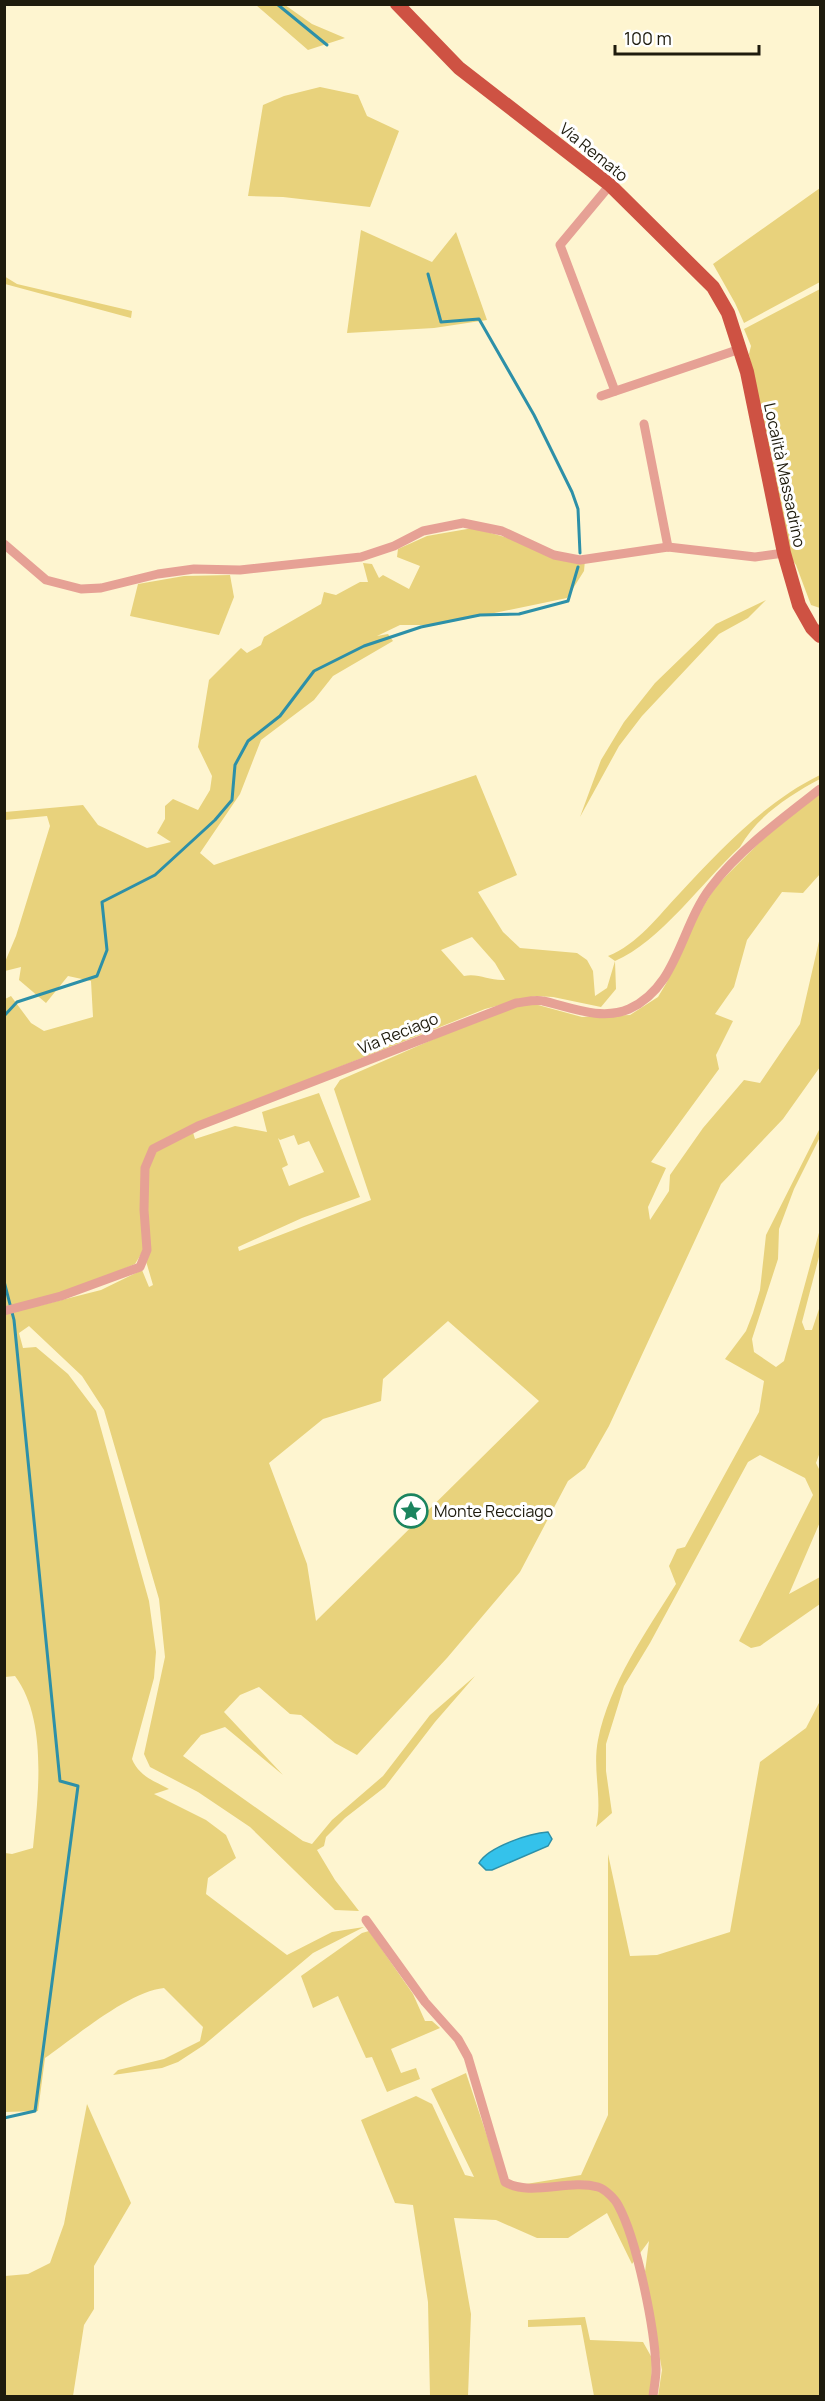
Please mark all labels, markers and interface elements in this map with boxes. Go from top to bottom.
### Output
scale bar [615,18,759,56]
text: 100 m [624,26,672,50]
street label: Via Remato [555,118,633,186]
street label: Località Massadrino [759,401,811,549]
street label: Via Reciago [355,1007,441,1059]
place icon: Monte Recciago [393,1493,429,1529]
place label: Monte Recciago [434,1500,553,1522]

